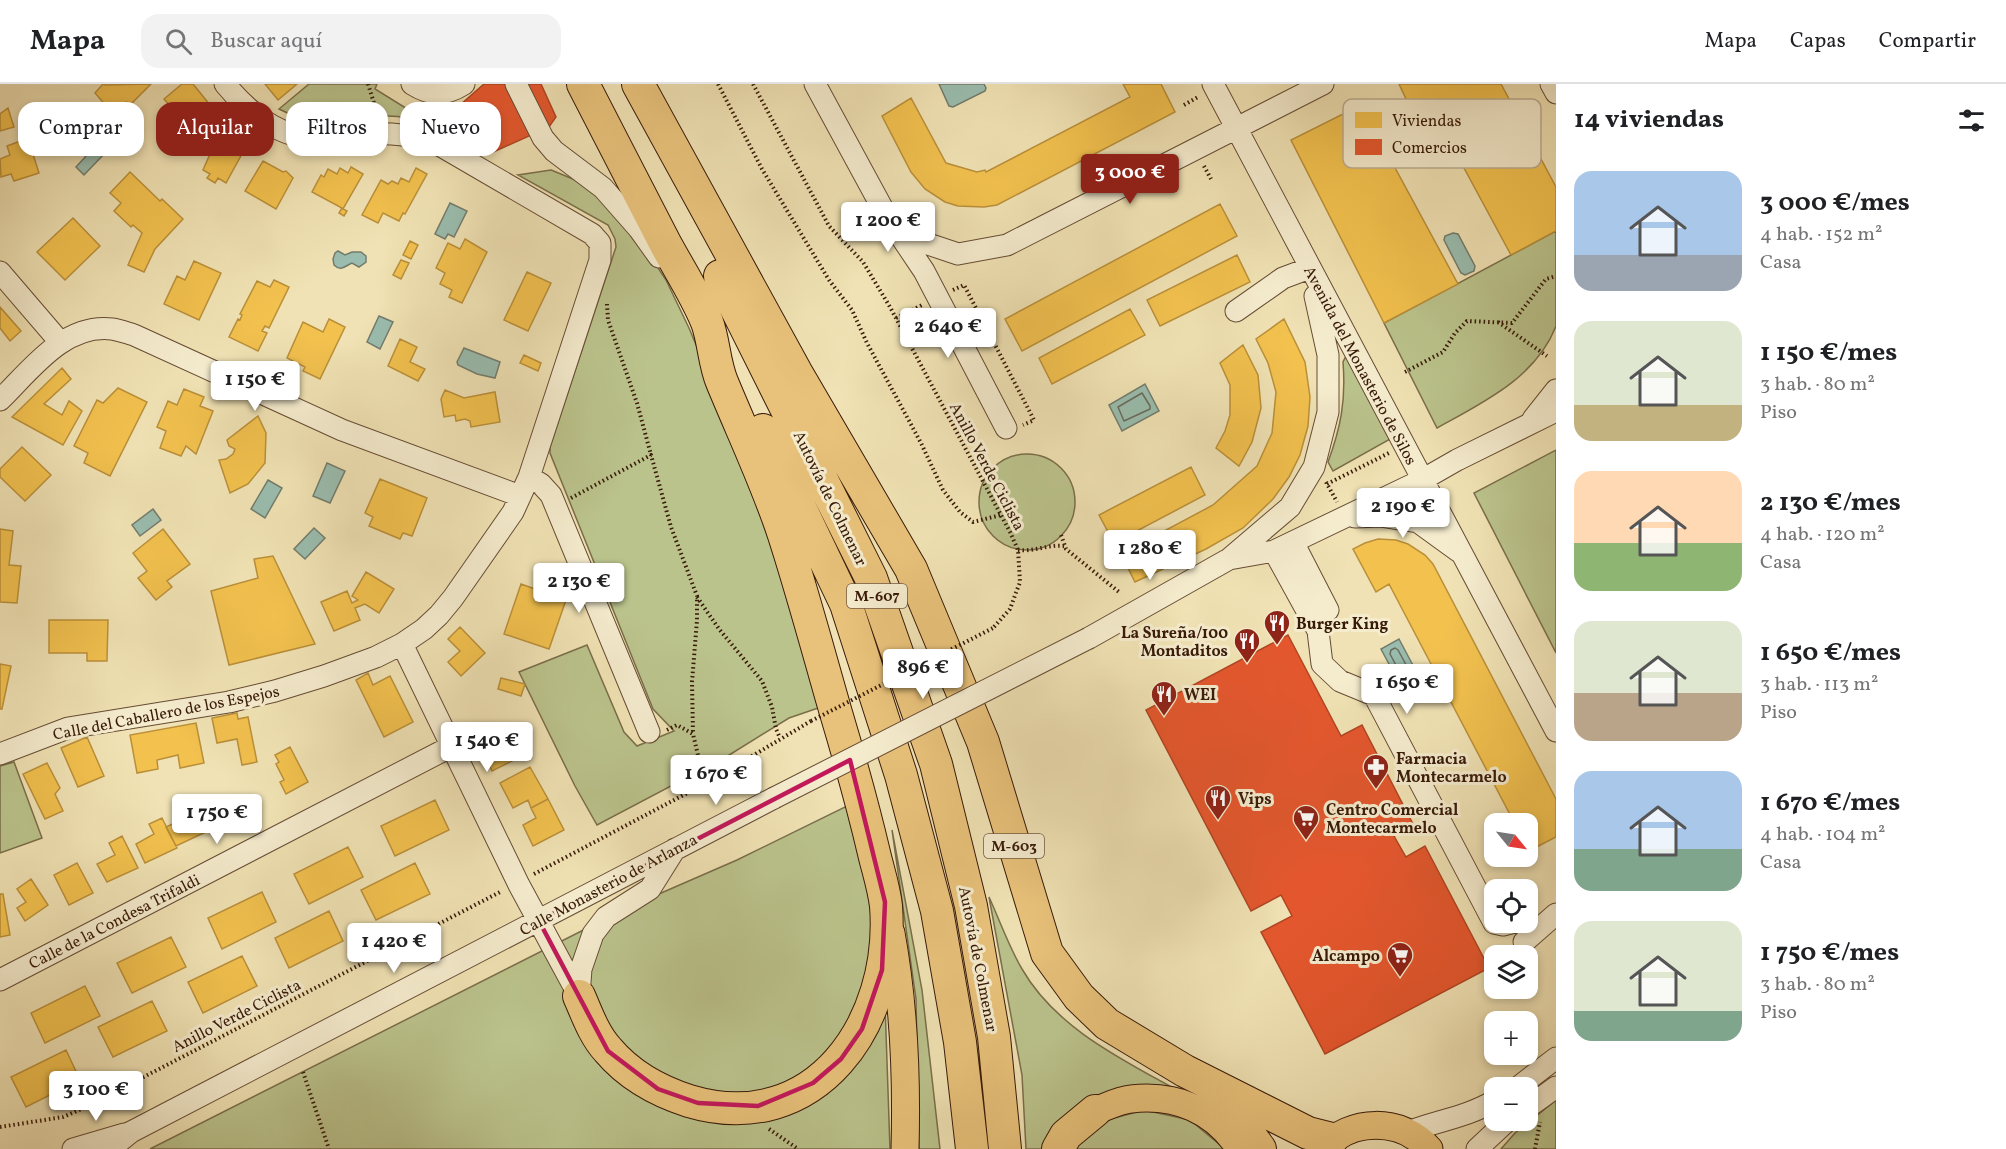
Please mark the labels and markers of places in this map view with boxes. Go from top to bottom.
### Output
pin: 3 000 € [1075,154,1185,205]
pin: 1 200 € [833,202,943,253]
pin: 2 640 € [893,308,1003,359]
pin: 1 150 € [200,361,310,412]
pin: 2 190 € [1348,488,1458,539]
pin: 1 280 € [1095,530,1205,581]
pin: 2 130 € [524,563,634,614]
restaurant icon: Burger King [1262,608,1292,646]
place label: Burger King [1296,614,1389,636]
place label: La Sureña/100 Montaditos [1121,623,1228,663]
restaurant icon: La Sureña/100 Montaditos [1232,626,1262,664]
pin: 896 € [881,649,965,700]
pin: 1 650 € [1352,664,1462,715]
restaurant icon: WEI [1149,679,1179,717]
place label: WEI [1184,685,1216,707]
pin: 1 540 € [432,722,542,773]
place label: Farmacia Montecarmelo [1396,749,1507,789]
pharmacy icon: Farmacia Montecarmelo [1361,752,1391,790]
pin: 1 670 € [661,755,771,806]
restaurant icon: Vips [1203,783,1233,821]
place label: Vips [1238,789,1272,811]
pin: 1 750 € [162,794,272,845]
place label: Centro Comercial Montecarmelo [1326,800,1459,840]
supermarket icon: Centro Comercial Montecarmelo [1291,803,1321,841]
pin: 1 420 € [339,923,449,974]
supermarket icon: Alcampo [1385,940,1415,978]
place label: Alcampo [1312,946,1380,968]
pin: 3 100 € [41,1071,151,1122]

